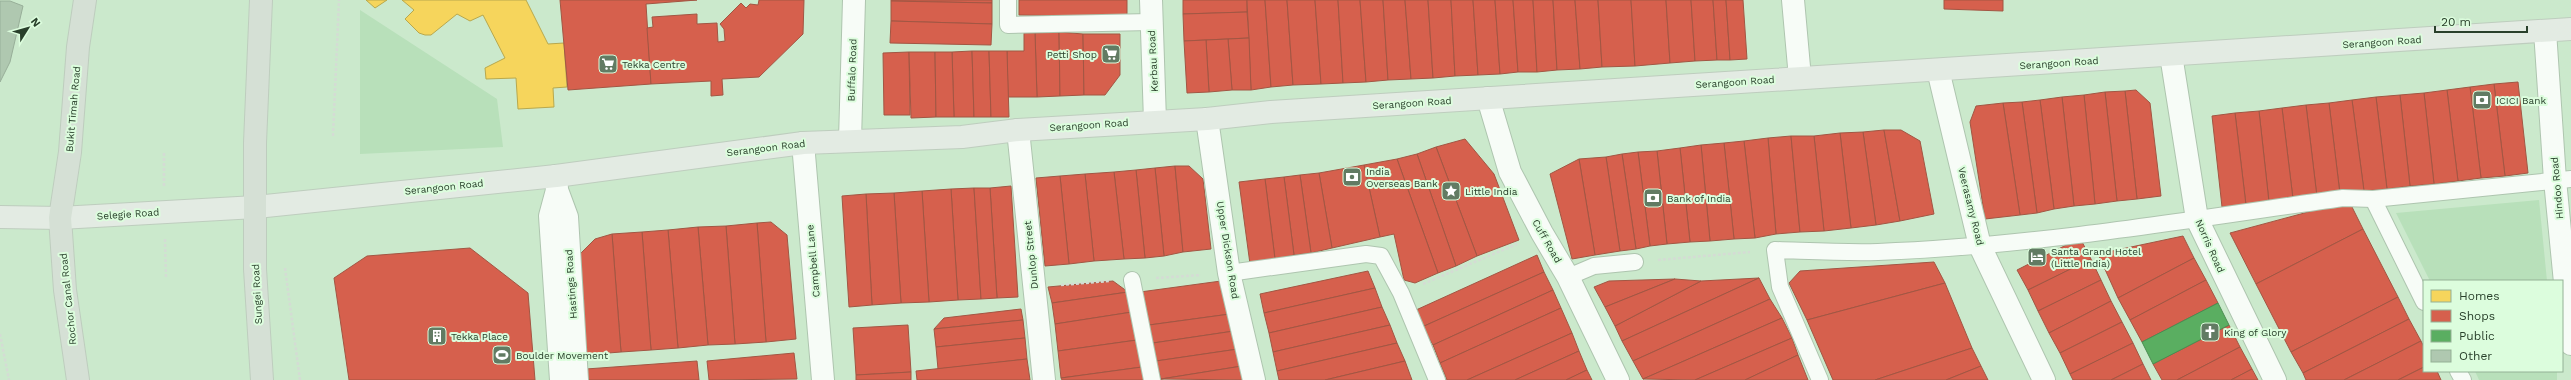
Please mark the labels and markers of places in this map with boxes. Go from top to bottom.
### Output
supermarket icon: Petti Shop [1100,43,1122,65]
place label: Petti Shop [1047,49,1097,60]
supermarket icon: Tekka Centre [597,53,619,75]
place label: Tekka Centre [622,59,686,70]
bank icon: ICICI Bank [2471,89,2493,111]
place label: ICICI Bank [2496,95,2546,106]
bank icon: India Overseas Bank [1341,166,1363,188]
place label: India Overseas Bank [1366,166,1438,189]
place icon: Little India [1440,180,1462,202]
place label: Little India [1465,186,1518,197]
bank icon: Bank of India [1642,187,1664,209]
place label: Bank of India [1667,193,1731,204]
hotel icon: Santa Grand Hotel (Little India) [2026,246,2048,268]
place label: Santa Grand Hotel (Little India) [2051,246,2141,269]
church icon: King of Glory [2199,321,2221,343]
building icon: Tekka Place [426,325,448,347]
place label: King of Glory [2224,327,2287,338]
place label: Tekka Place [451,331,508,342]
sports icon: Boulder Movement [491,344,513,366]
place label: Boulder Movement [516,350,609,361]

